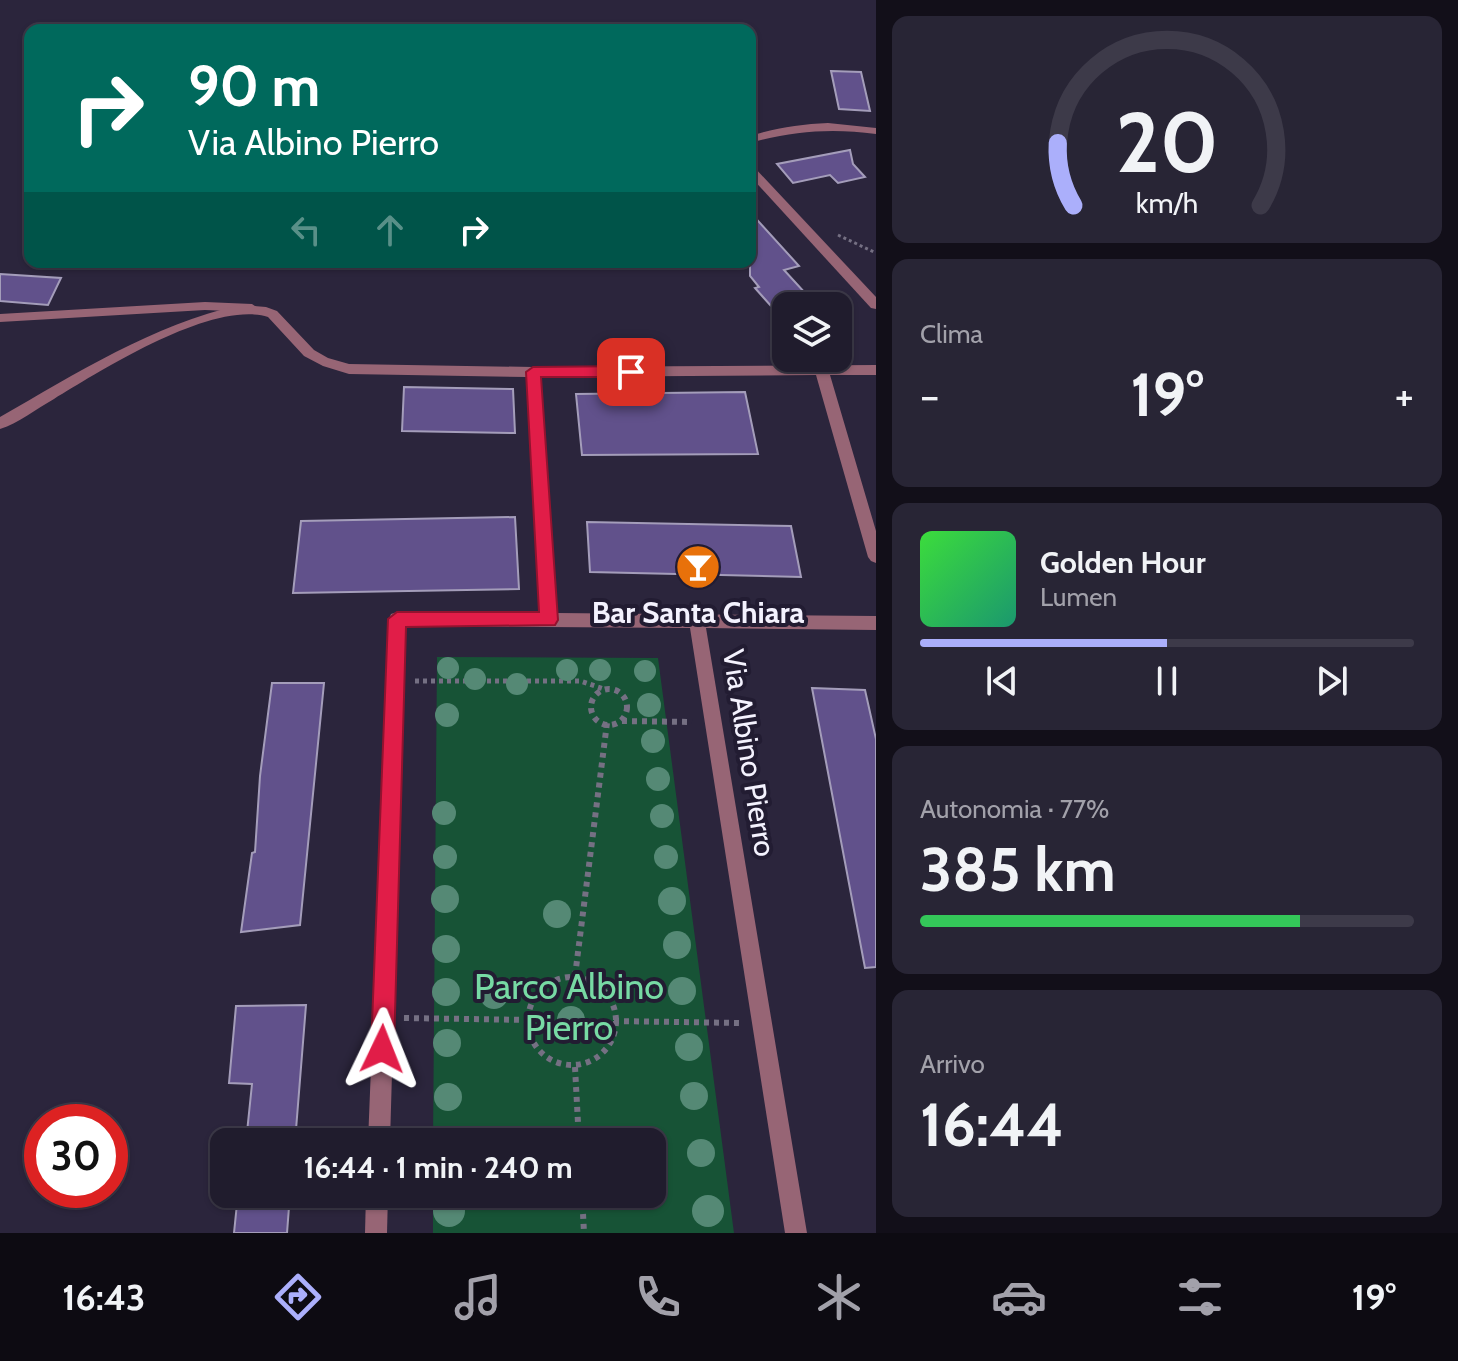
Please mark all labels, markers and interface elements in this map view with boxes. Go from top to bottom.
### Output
text: 90 m [188,52,320,120]
icon: right [56,56,160,160]
text: 20 [1116,91,1218,192]
text: Via Albino Pierro [188,120,439,164]
text: km/h [1136,185,1198,220]
icon: left [284,208,328,252]
icon: ahead [368,208,412,252]
icon: right [452,208,496,252]
map controls [772,292,852,372]
button: layers [772,292,852,372]
text: Clima [920,318,983,350]
pin [597,338,665,406]
icon: arrive [609,350,653,394]
text: 19° [1130,358,1204,431]
text: − [920,369,939,422]
text: + [1395,369,1414,422]
bar icon: Bar Santa Chiara [674,543,722,591]
text: Golden Hour [1040,544,1206,581]
text: Lumen [1040,581,1117,613]
place label: Bar Santa Chiara [592,594,804,631]
street label: Via Albino Pierro [715,647,784,859]
icon: previous [980,659,1024,703]
icon: pause [1145,659,1189,703]
icon: next [1310,659,1354,703]
text: Autonomia · 77% [920,793,1109,825]
text: 385 km [920,833,1116,906]
park label: Parco Albino Pierro [474,964,664,1049]
position arrow [340,1007,424,1091]
text: Arrivo [920,1048,985,1080]
text: 16:44 [920,1088,1064,1161]
speed limit sign: 30 [24,1104,128,1208]
text: 16:44 · 1 min · 240 m [304,1149,572,1186]
icon: directions [270,1269,326,1325]
icon: music [450,1269,506,1325]
icon: phone [630,1269,686,1325]
icon: climate [811,1269,867,1325]
icon: car [991,1269,1047,1325]
icon: filters [1172,1269,1228,1325]
text: 16:43 [62,1275,145,1319]
text: 19° [1352,1275,1396,1319]

